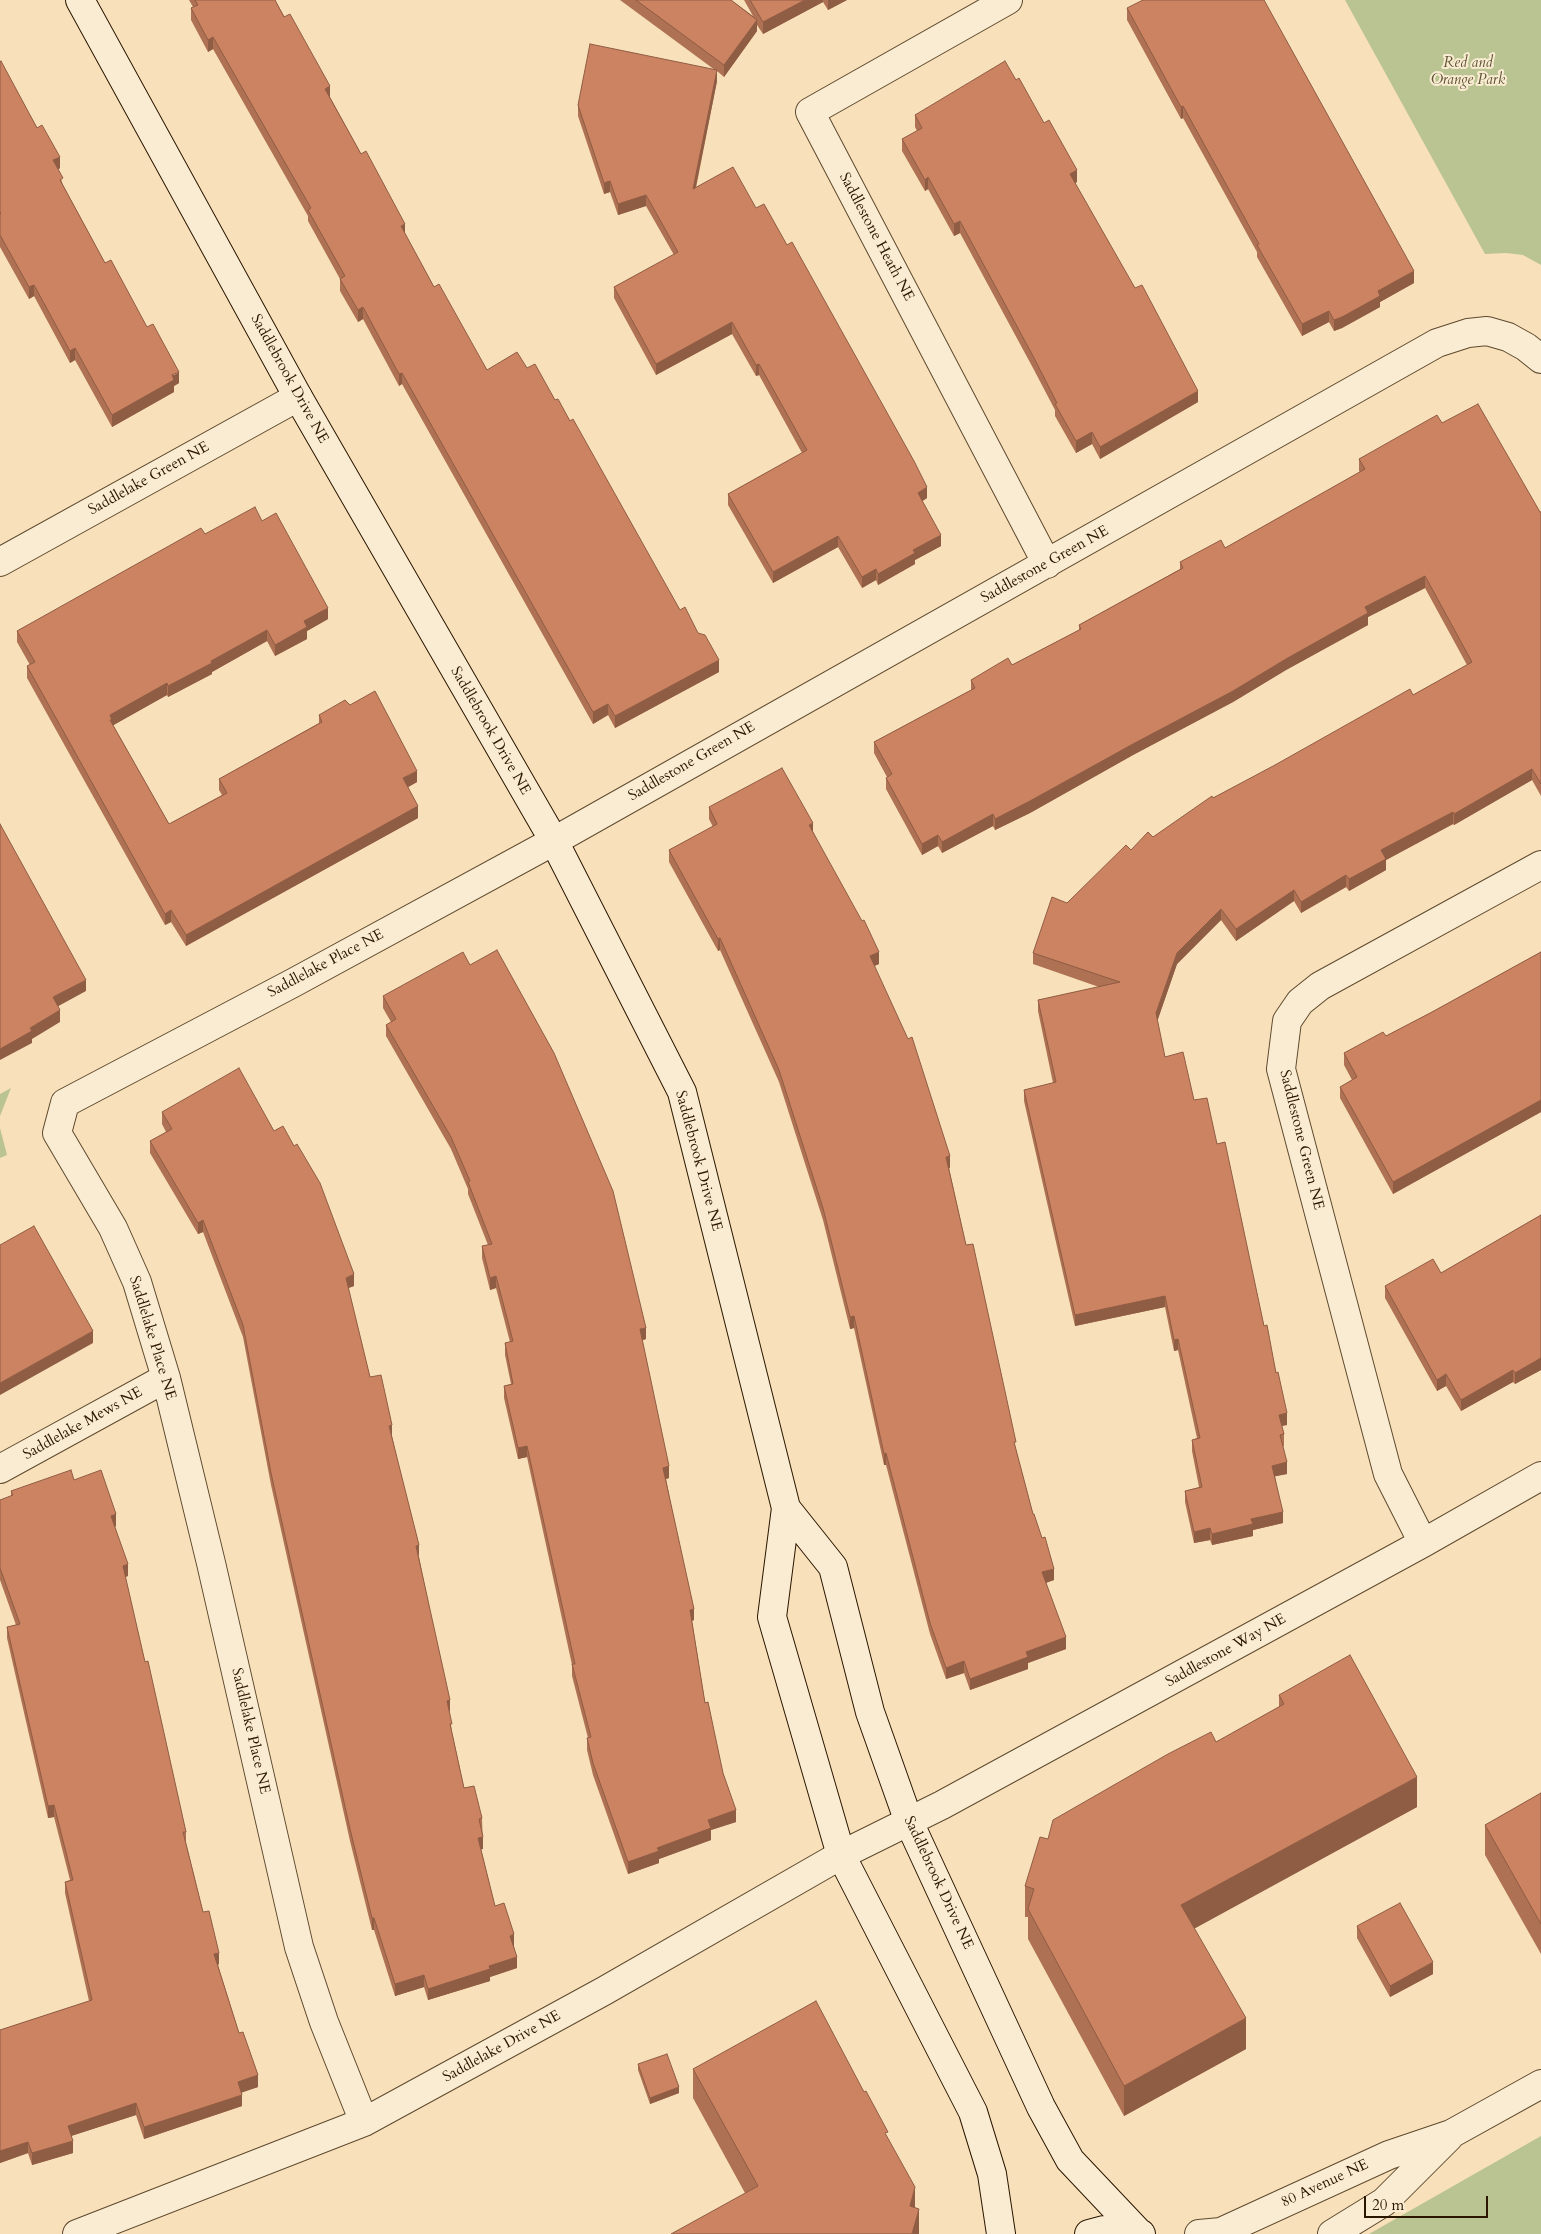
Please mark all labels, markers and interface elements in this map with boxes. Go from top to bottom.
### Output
park label: Red and Orange Park [1431,55,1505,90]
street label: Saddlestone Heath NE [835,170,917,304]
street label: Saddlebrook Drive NE [246,311,332,447]
street label: Saddlelake Green NE [85,438,213,520]
street label: Saddlestone Green NE [978,522,1112,608]
street label: Saddlebrook Drive NE [446,664,534,798]
street label: Saddlestone Green NE [625,718,759,806]
street label: Saddlelake Place NE [265,926,387,1002]
street label: Saddlestone Green NE [1275,1068,1327,1212]
street label: Saddlebrook Drive NE [671,1089,725,1233]
street label: Saddlelake Place NE [125,1274,179,1402]
street label: Saddlelake Mews NE [20,1384,146,1464]
street label: Saddlestone Way NE [1163,1610,1289,1692]
street label: Saddlelake Place NE [227,1666,273,1796]
street label: Saddlebrook Drive NE [899,1814,977,1952]
street label: Saddlelake Drive NE [440,2007,564,2087]
street label: 80 Avenue NE [1279,2156,1371,2212]
scale bar [1366,2186,1490,2218]
text: 20 m [1372,2195,1404,2215]

